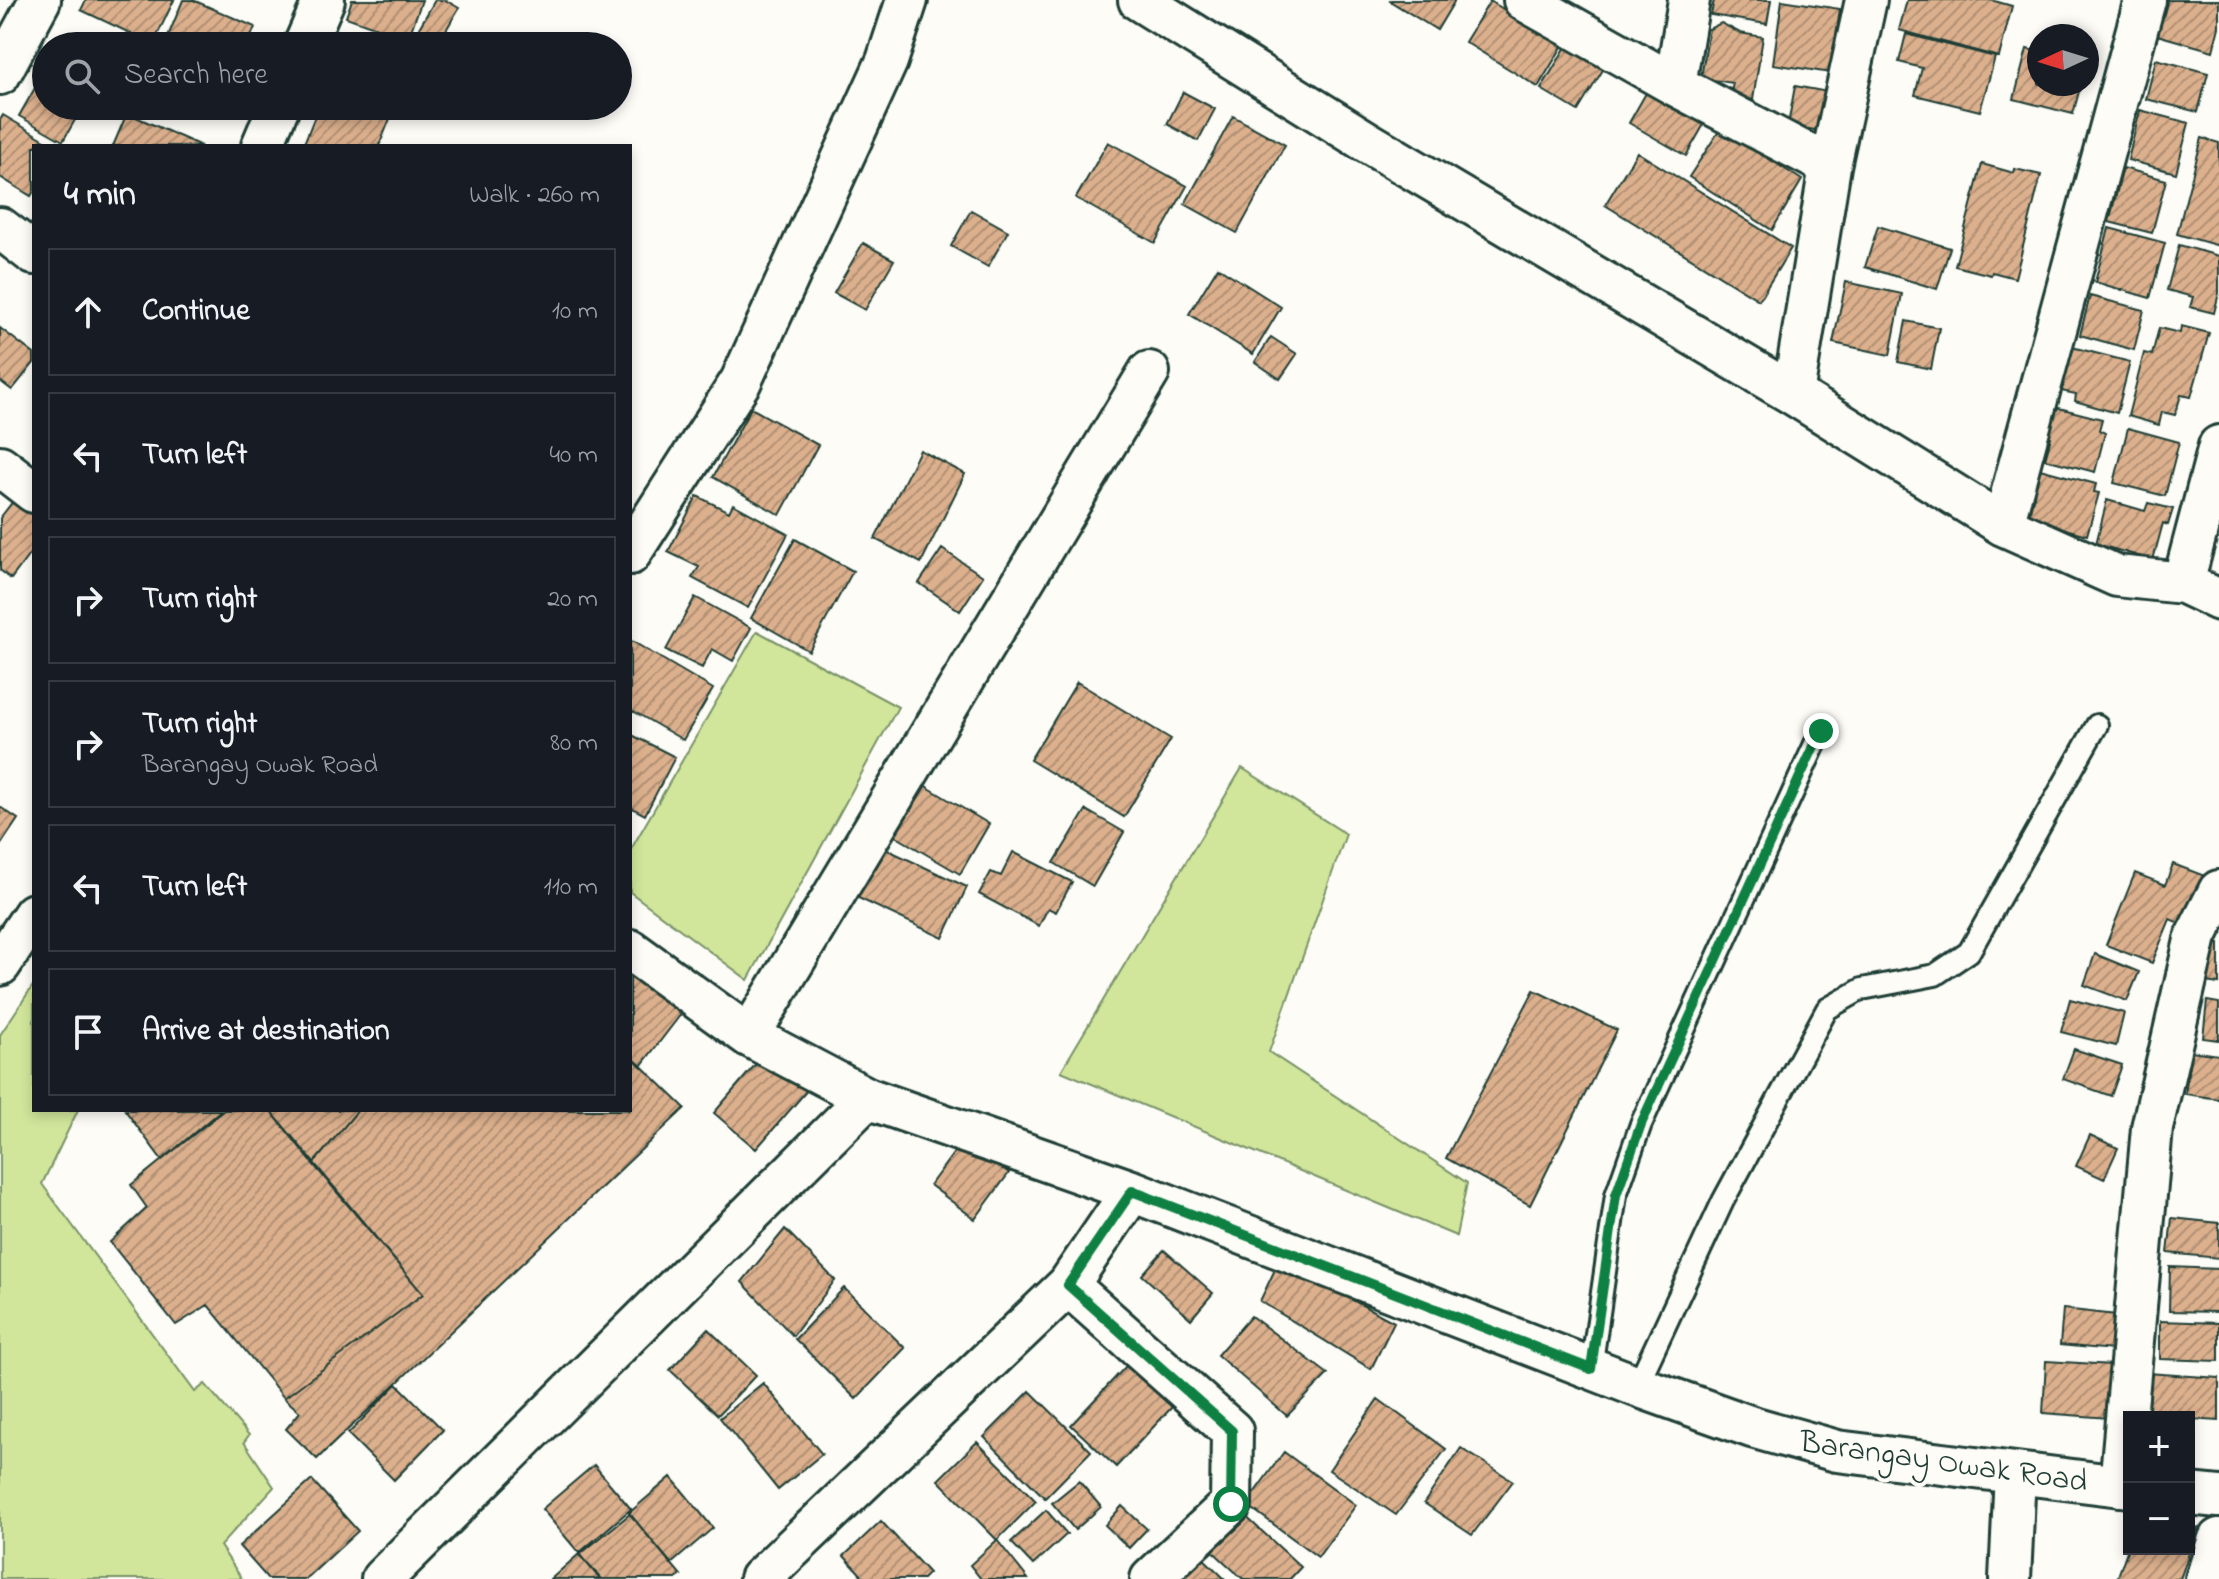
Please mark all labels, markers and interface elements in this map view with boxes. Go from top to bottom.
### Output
north arrow [2027,24,2099,96]
search box [32,32,632,120]
icon: search [60,54,104,98]
text: Search here [124,54,268,98]
text: 4 min [64,171,136,221]
text: Walk · 260 m [469,177,600,215]
icon: ahead [66,290,110,334]
text: Continue [142,290,250,334]
text: 10 m [552,293,598,331]
icon: left [66,434,110,478]
text: Turn left [142,434,247,478]
text: 40 m [549,437,598,475]
icon: right [66,578,110,622]
text: Turn right [142,578,257,622]
text: 20 m [547,581,598,619]
text: Turn right [142,703,257,747]
route end [1803,713,1839,749]
icon: right [66,722,110,766]
text: 80 m [550,725,598,763]
text: Barangay Owak Road [142,747,378,785]
icon: left [66,866,110,910]
text: Turn left [142,866,247,910]
text: 110 m [544,869,598,907]
icon: arrive [66,1010,110,1054]
text: Arrive at destination [142,1010,390,1054]
map controls [2123,1411,2195,1555]
button: + [2123,1411,2195,1483]
street label: Barangay Owak Road [1796,1420,2090,1507]
button: − [2123,1483,2195,1555]
route start [1213,1486,1249,1522]

